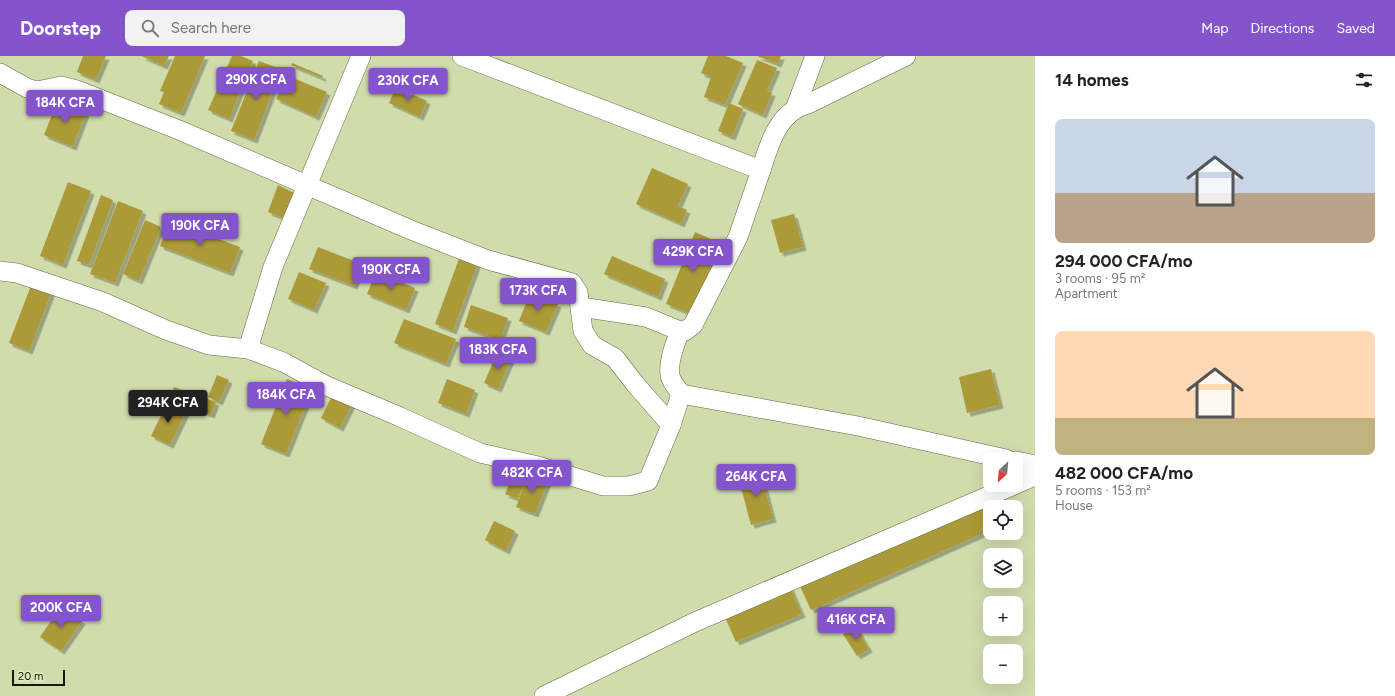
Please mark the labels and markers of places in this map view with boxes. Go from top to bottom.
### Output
pin: 290K CFA [215,67,297,101]
pin: 230K CFA [367,68,449,102]
pin: 184K CFA [24,90,106,124]
pin: 190K CFA [159,213,241,247]
pin: 429K CFA [652,239,734,273]
pin: 190K CFA [350,257,432,291]
pin: 173K CFA [497,278,579,312]
pin: 183K CFA [457,337,539,371]
pin: 184K CFA [245,382,327,416]
pin: 294K CFA [127,390,209,424]
pin: 482K CFA [491,460,573,494]
pin: 264K CFA [715,464,797,498]
pin: 200K CFA [20,595,102,629]
pin: 416K CFA [815,607,897,641]

